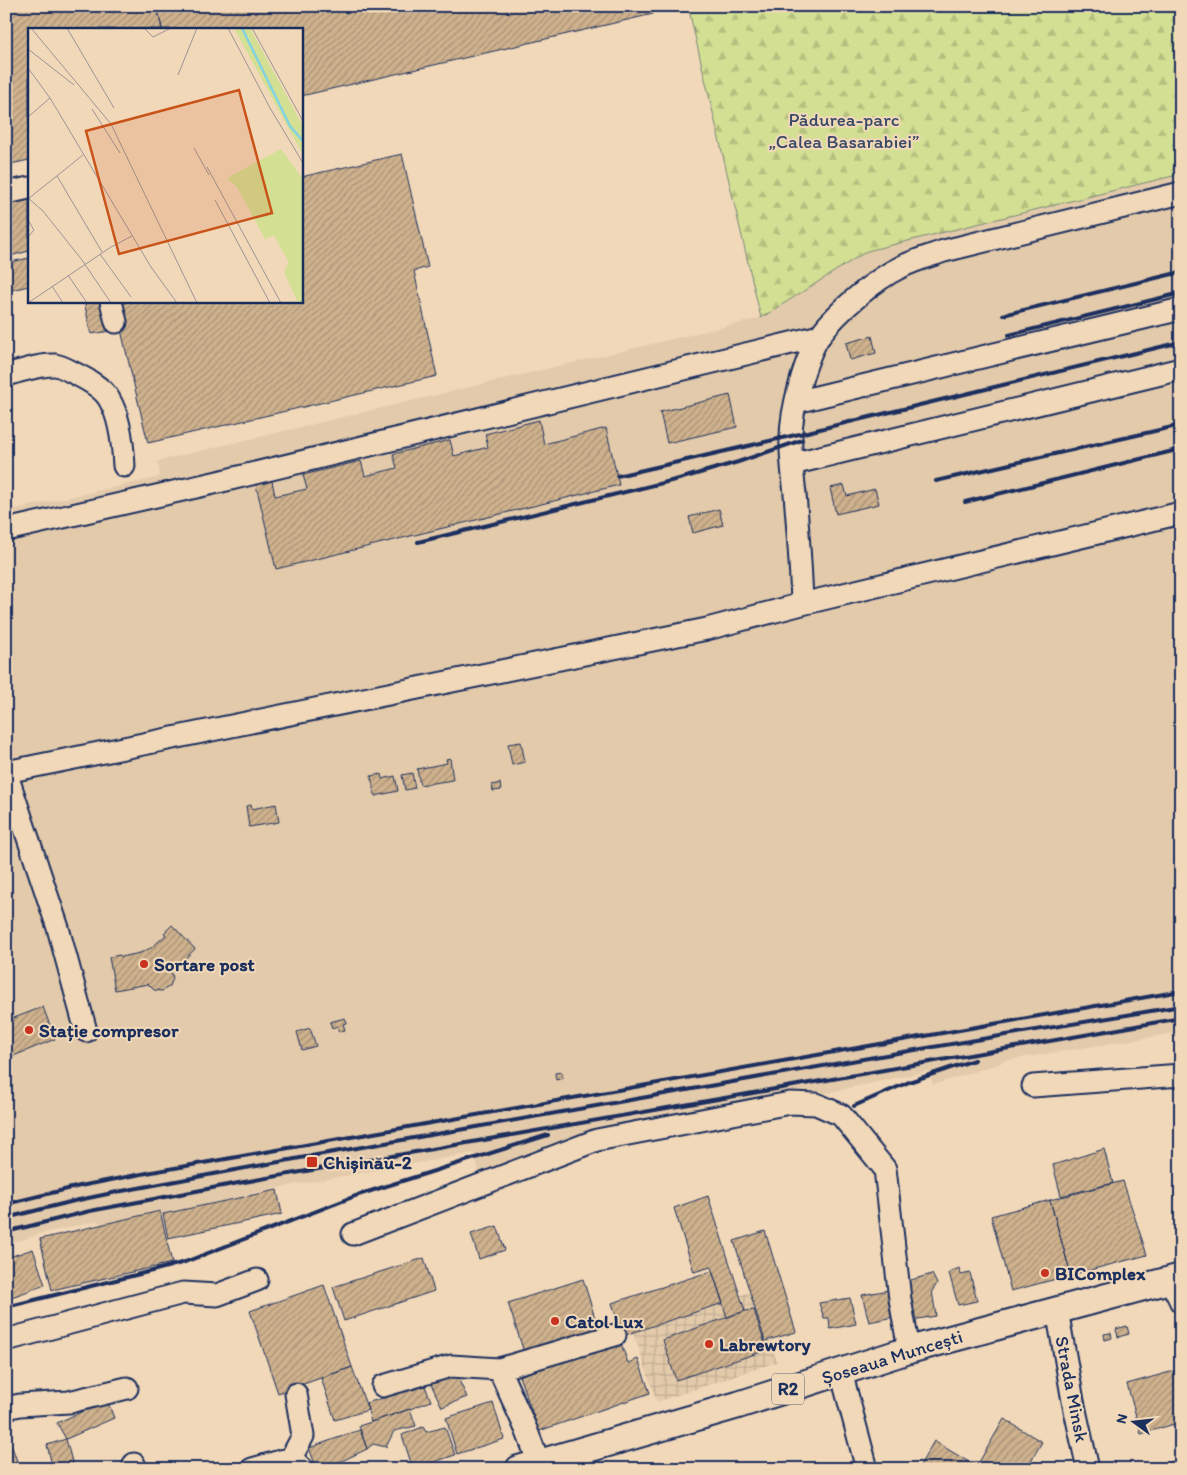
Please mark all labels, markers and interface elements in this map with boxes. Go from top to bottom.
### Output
inset map [28,28,302,302]
park label: Pădurea-parc „Calea Basarabiei” [769,108,919,153]
place label: Sortare post [154,953,255,976]
marker: Sortare post [138,958,150,970]
place label: Stație compresor [39,1019,179,1042]
marker: Stație compresor [23,1024,35,1036]
place label: Chișinău-2 [323,1151,412,1174]
marker: Chișinău-2 [305,1155,319,1169]
place label: BIComplex [1055,1262,1146,1285]
marker: BIComplex [1039,1267,1051,1279]
place label: Catol Lux [565,1310,644,1333]
marker: Catol Lux [549,1315,561,1327]
street label: Șoseaua Muncești [819,1325,965,1389]
place label: Labrewtory [719,1333,811,1356]
street label: Strada Minsk [1050,1334,1094,1444]
marker: Labrewtory [703,1338,715,1350]
road number: R2 [772,1374,804,1405]
north arrow [1110,1398,1160,1448]
text: N [1112,1412,1131,1426]

